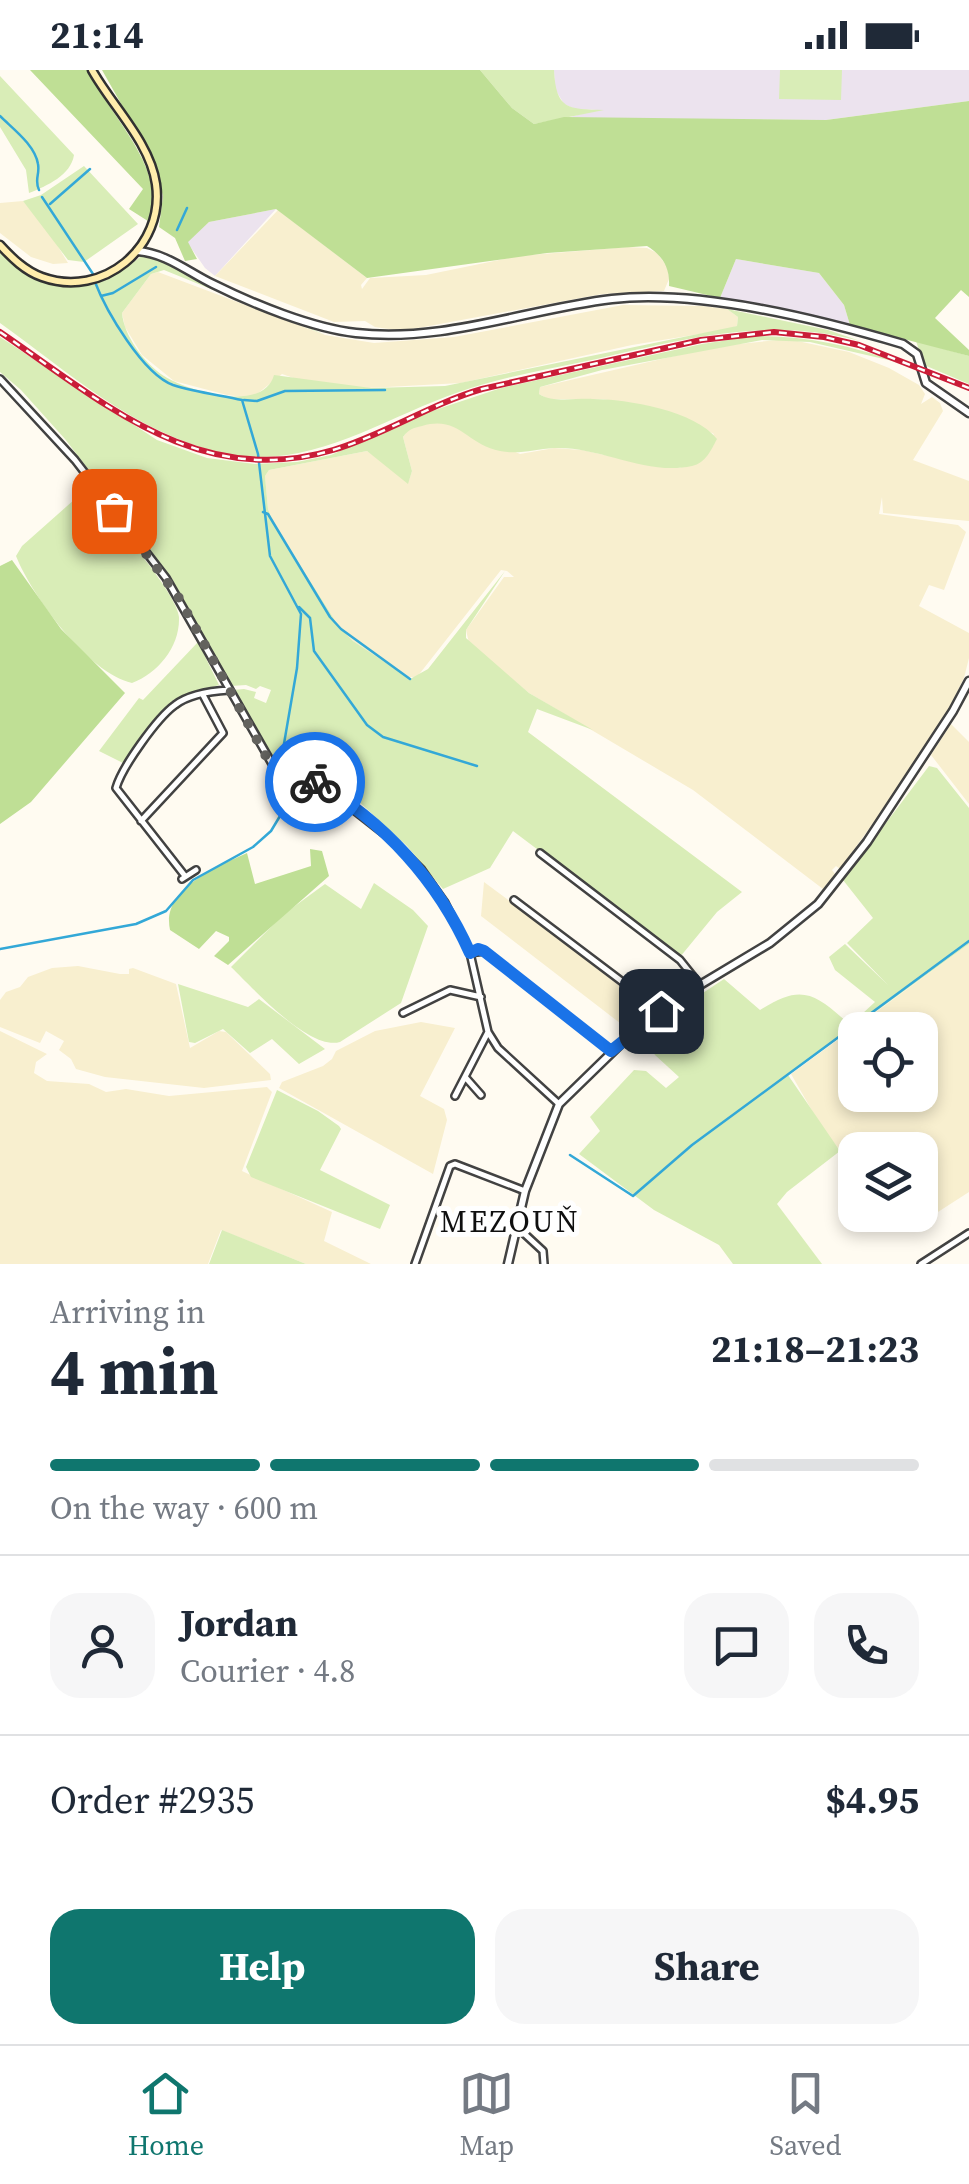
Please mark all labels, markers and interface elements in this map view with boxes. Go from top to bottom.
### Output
text: 21:14 [50,9,144,61]
pin [72,469,157,554]
icon: bag [87,484,142,539]
courier [265,732,365,832]
icon: bike [288,755,343,810]
pin [619,969,704,1054]
icon: home [634,984,689,1039]
map controls [838,1012,938,1232]
button: locate [838,1012,938,1112]
button: layers [838,1132,938,1232]
district label: MEZOUŇ [440,1201,580,1242]
text: Arriving in [50,1290,205,1334]
text: 21:18–21:23 [711,1323,919,1375]
text: 4 min [50,1327,219,1416]
text: On the way · 600 m [50,1486,318,1530]
button: person [50,1593,155,1698]
button: chat [684,1593,789,1698]
button: phone [814,1593,919,1698]
text: Jordan [180,1597,298,1649]
text: Courier · 4.8 [180,1649,355,1693]
text: Order #2935 [50,1774,254,1826]
text: $4.95 [825,1774,919,1826]
button: Help [50,1909,475,2024]
button: Share [495,1909,919,2024]
tab: Home [128,2066,204,2164]
tab: Map [459,2066,514,2164]
tab: Saved [770,2066,841,2164]

